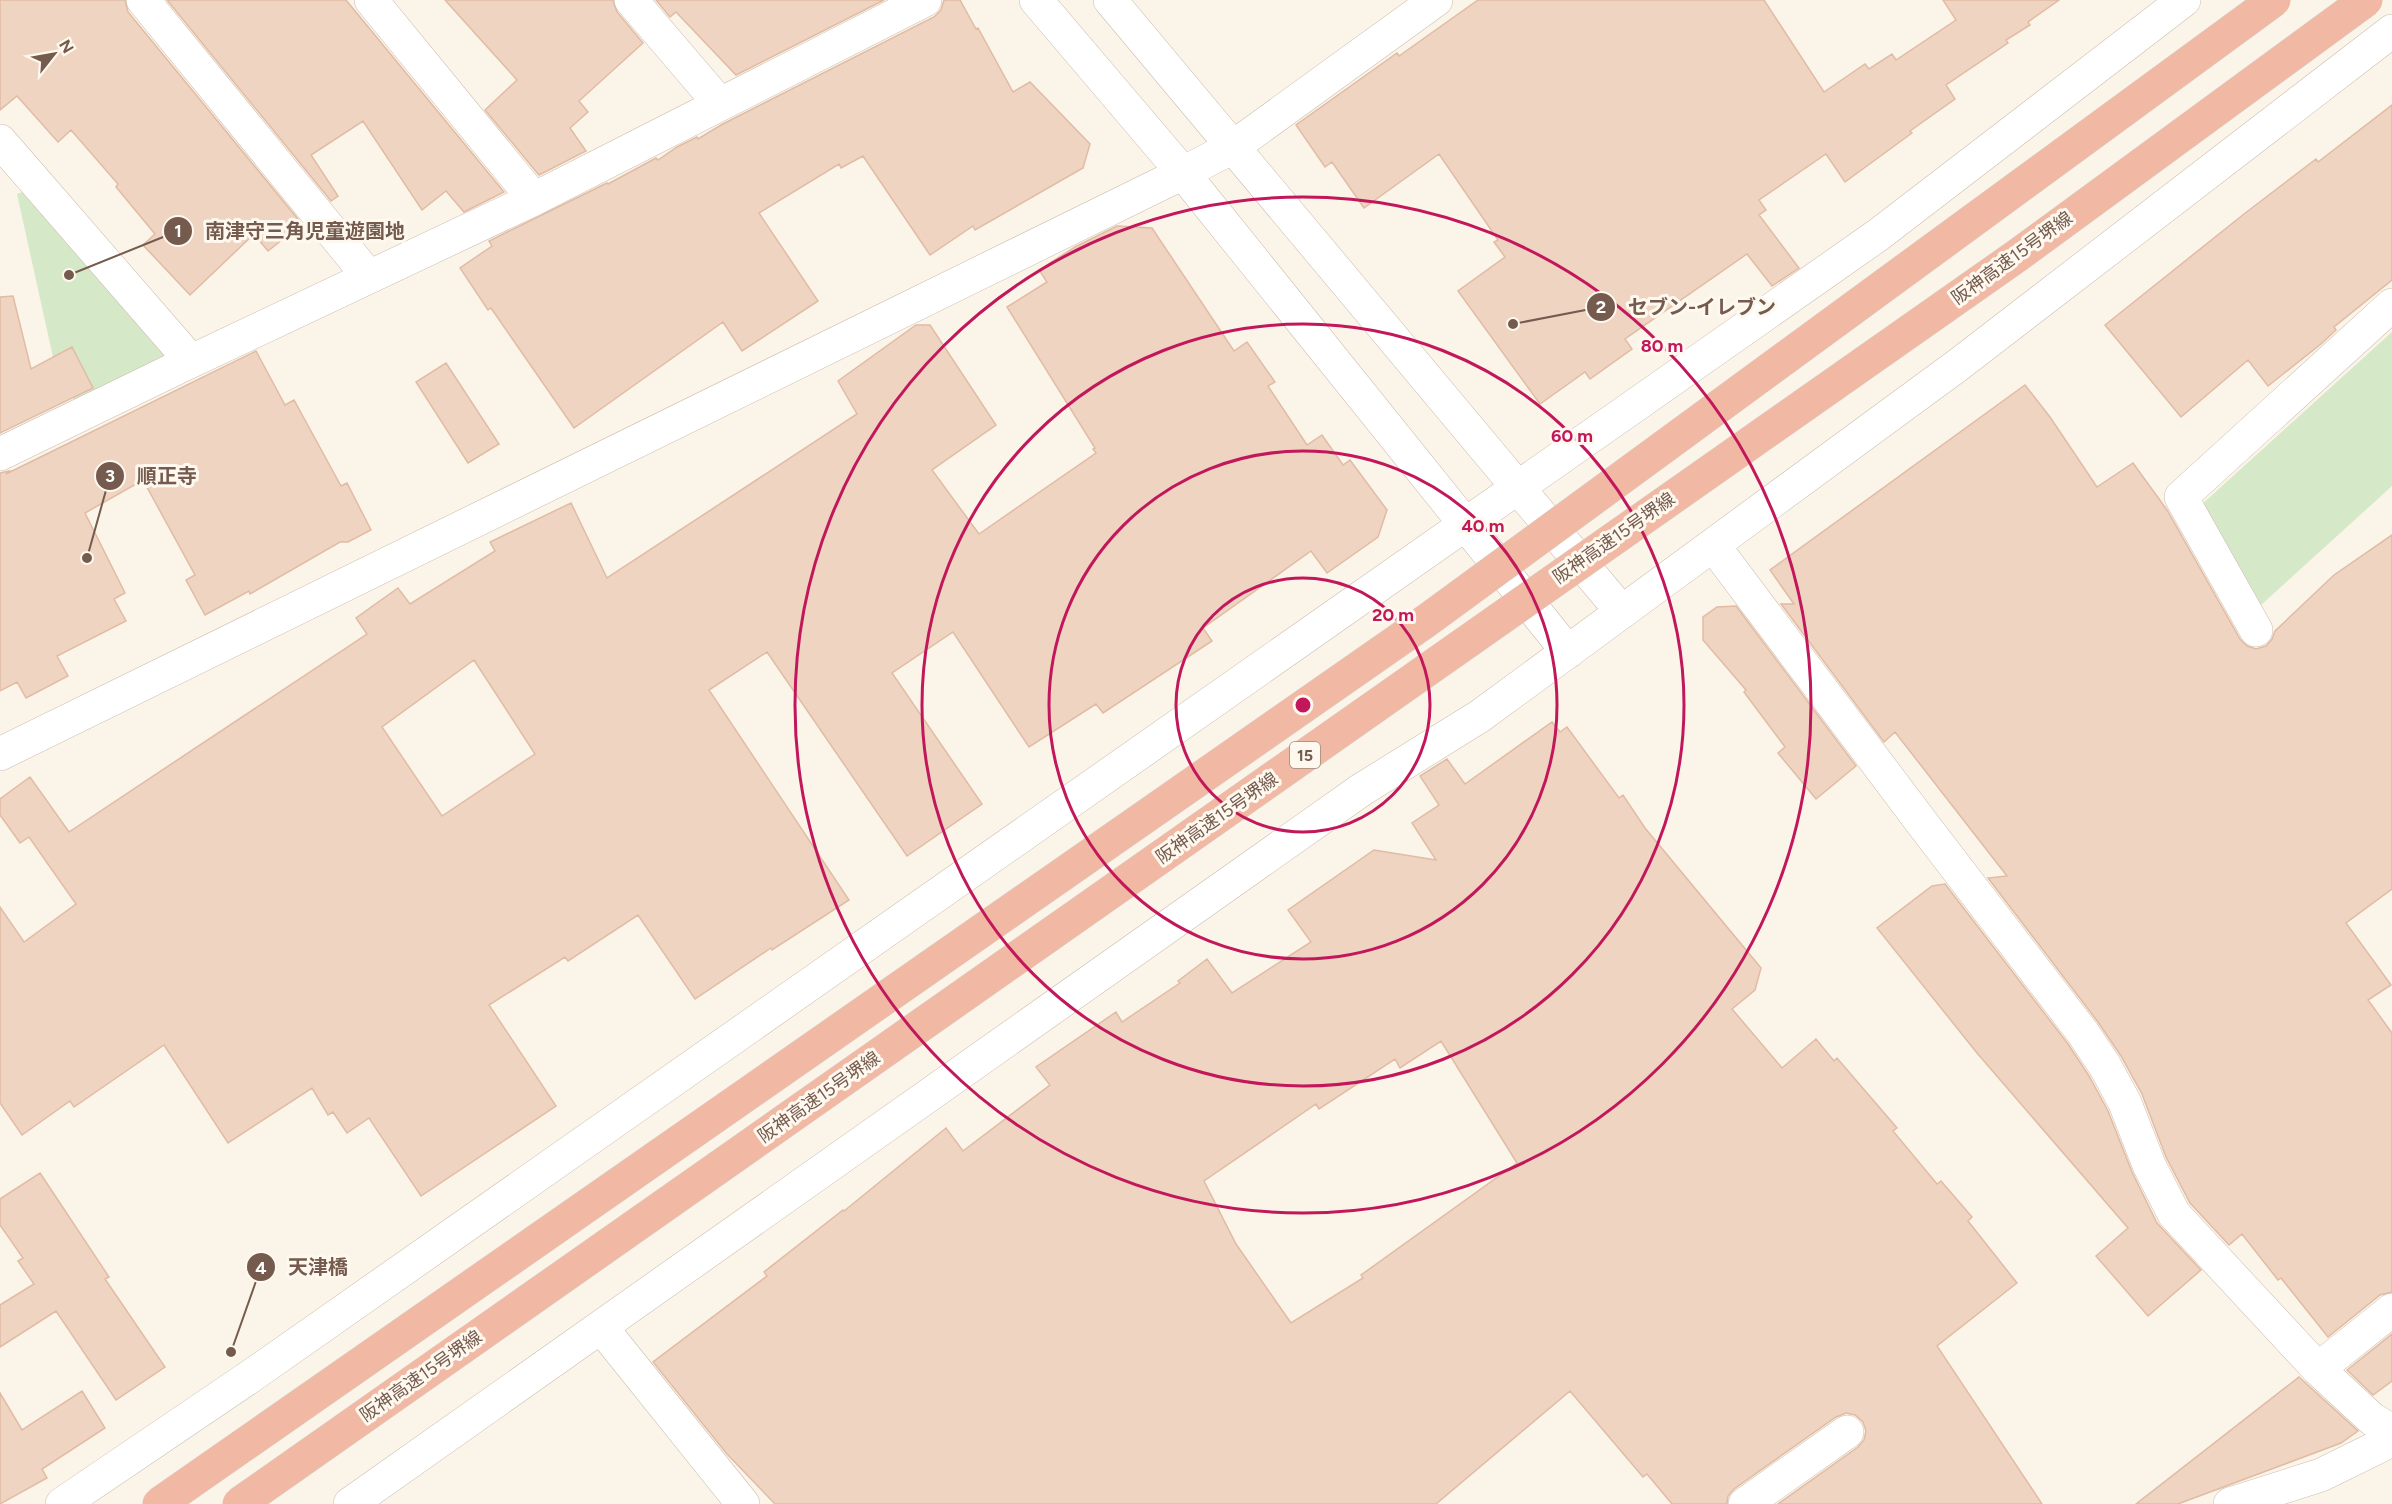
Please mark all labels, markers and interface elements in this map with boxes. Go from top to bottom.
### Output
north arrow [24,24,84,84]
text: N [55,36,78,57]
street label: 阪神高速15号堺線 [1947,207,2077,309]
callout: 南津守三角児童遊園地 [163,212,417,250]
text: 南津守三角児童遊園地 [205,219,405,243]
text: 1 [174,220,182,242]
callout: セブン-イレブン [1586,288,1788,326]
text: セブン-イレブン [1628,295,1776,319]
text: 2 [1596,296,1606,318]
text: 80 m [1641,335,1683,357]
text: 60 m [1551,425,1593,447]
callout: 順正寺 [95,457,209,495]
text: 順正寺 [137,464,197,488]
text: 3 [105,465,115,487]
street label: 阪神高速15号堺線 [1549,488,1679,588]
text: 40 m [1461,515,1505,537]
text: 20 m [1372,604,1414,626]
centre of rings [1293,695,1313,715]
road number: 15 [1290,742,1320,768]
street label: 阪神高速15号堺線 [1152,768,1282,868]
street label: 阪神高速15号堺線 [754,1047,884,1147]
callout: 天津橋 [246,1248,360,1286]
text: 天津橋 [288,1255,348,1279]
text: 4 [255,1257,267,1279]
street label: 阪神高速15号堺線 [356,1326,486,1426]

